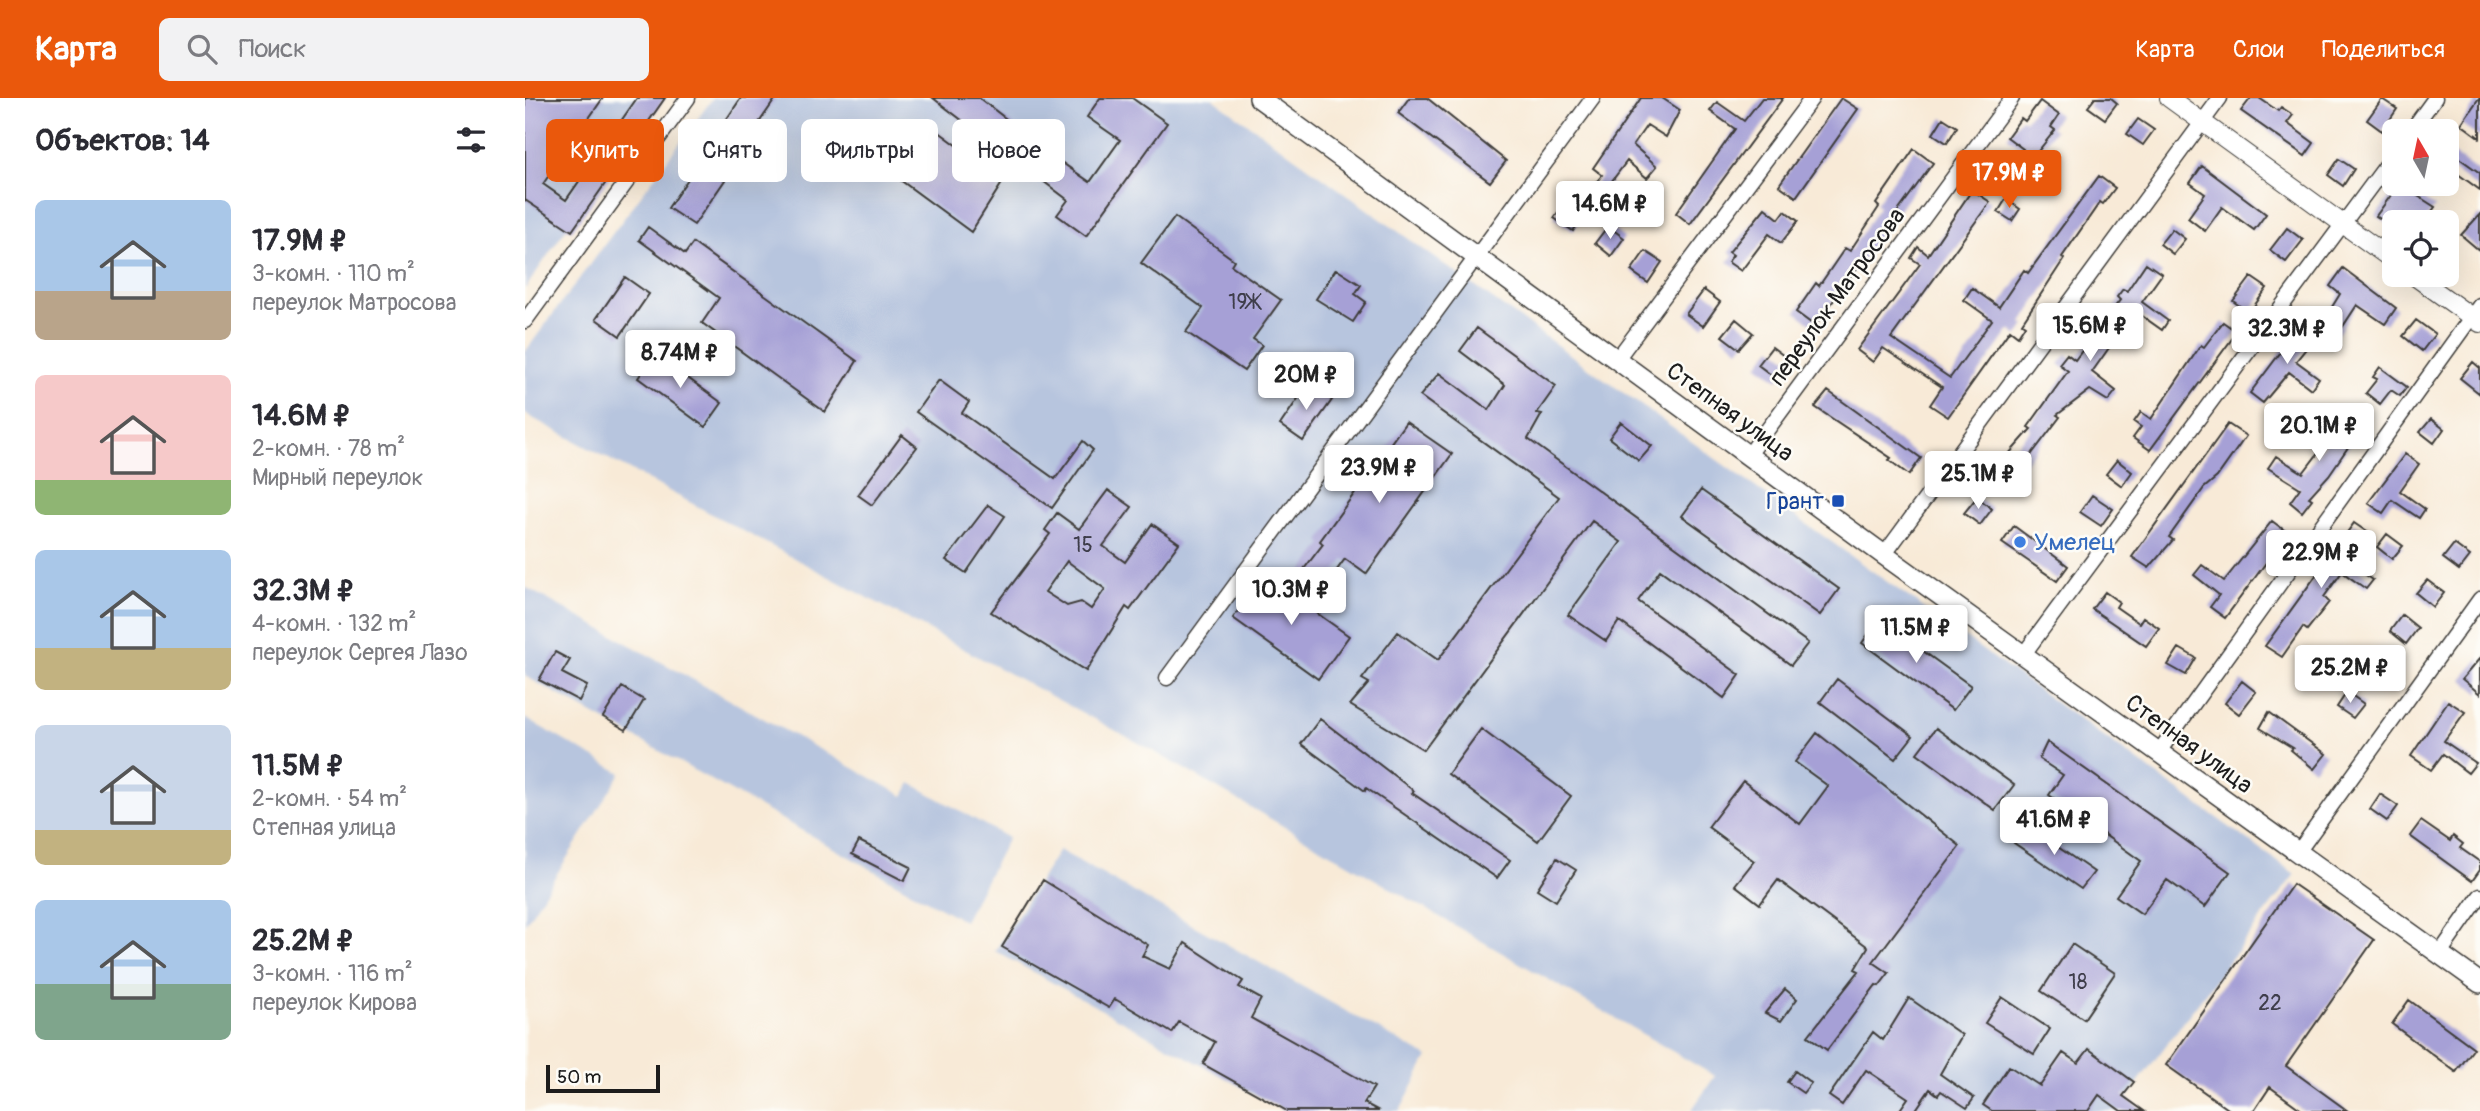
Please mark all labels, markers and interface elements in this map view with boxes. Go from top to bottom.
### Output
search box [159,18,649,81]
text: Карта [35,29,117,70]
icon: search [183,30,221,68]
text: Поиск [239,33,307,65]
text: Карта [2135,35,2195,64]
text: Слои [2233,35,2284,64]
text: Поделиться [2322,35,2445,64]
chip: Купить [546,119,664,182]
chip: Снять [678,119,787,182]
chip: Фильтры [801,119,938,182]
chip: Новое [952,119,1065,182]
north arrow [2382,119,2459,196]
map controls [2382,119,2459,287]
icon: filters [452,121,490,159]
text: Объектов: 14 [35,122,210,159]
pin: 17.9M ₽ [1944,150,2074,210]
text: 17.9M ₽ [1972,158,2046,187]
pin: 14.6M ₽ [1545,181,1675,241]
text: 14.6M ₽ [1572,189,1648,218]
street label: переулок Матросова [1763,202,1911,392]
button: locate [2382,210,2459,287]
text: 17.9M ₽ [252,222,348,259]
icon: home [91,228,175,312]
text: 3-комн. · 110 m² [252,259,415,288]
text: переулок Матросова [252,288,456,317]
house number: 19Ж [1228,289,1262,316]
pin: 15.6M ₽ [2025,303,2155,363]
pin: 32.3M ₽ [2222,306,2352,366]
text: 15.6M ₽ [2052,311,2128,340]
text: 32.3M ₽ [2248,314,2326,343]
pin: 8.74M ₽ [615,330,745,390]
text: 8.74M ₽ [641,338,719,367]
pin: 20M ₽ [1257,352,1355,412]
street label: Степная улица [1661,356,1799,468]
text: 20M ₽ [1274,360,1338,389]
text: 14.6M ₽ [252,397,351,434]
icon: home [91,403,175,487]
pin: 20.1M ₽ [2254,404,2384,463]
text: 20.1M ₽ [2280,411,2358,440]
text: 2-комн. · 78 m² [252,434,405,463]
pin: 23.9M ₽ [1314,446,1444,505]
pin: 25.1M ₽ [1913,452,2043,511]
text: 23.9M ₽ [1340,453,1418,482]
text: 25.1M ₽ [1941,459,2015,488]
text: Мирный переулок [252,463,423,492]
place label: Грант [1766,487,1824,516]
marker: Грант [1830,493,1846,509]
place label: Умелец [2034,528,2116,557]
pin: 22.9M ₽ [2256,531,2386,590]
house number: 15 [1073,532,1093,559]
marker: Умелец [2012,534,2028,550]
text: 22.9M ₽ [2282,538,2360,567]
pin: 10.3M ₽ [1226,568,1356,627]
text: 32.3M ₽ [252,572,355,609]
text: 10.3M ₽ [1252,575,1330,604]
icon: home [91,578,175,662]
pin: 11.5M ₽ [1851,606,1981,665]
text: 4-комн. · 132 m² [252,609,416,638]
text: 11.5M ₽ [1881,613,1951,642]
text: переулок Сергея Лазо [252,638,468,667]
pin: 25.2M ₽ [2285,646,2415,705]
text: 25.2M ₽ [2311,653,2389,682]
street label: Степная улица [2120,688,2258,800]
text: 11.5M ₽ [252,747,344,784]
icon: home [91,753,175,837]
text: 2-комн. · 54 m² [252,784,407,813]
pin: 41.6M ₽ [1989,798,2119,857]
text: 41.6M ₽ [2016,805,2092,834]
text: Степная улица [252,813,396,842]
text: 25.2M ₽ [252,922,354,959]
icon: home [91,928,175,1012]
text: 3-комн. · 116 m² [252,959,413,988]
house number: 18 [2069,969,2087,996]
text: переулок Кирова [252,988,417,1017]
house number: 22 [2258,990,2282,1017]
scale bar [546,1062,660,1094]
text: 50 m [557,1065,601,1089]

